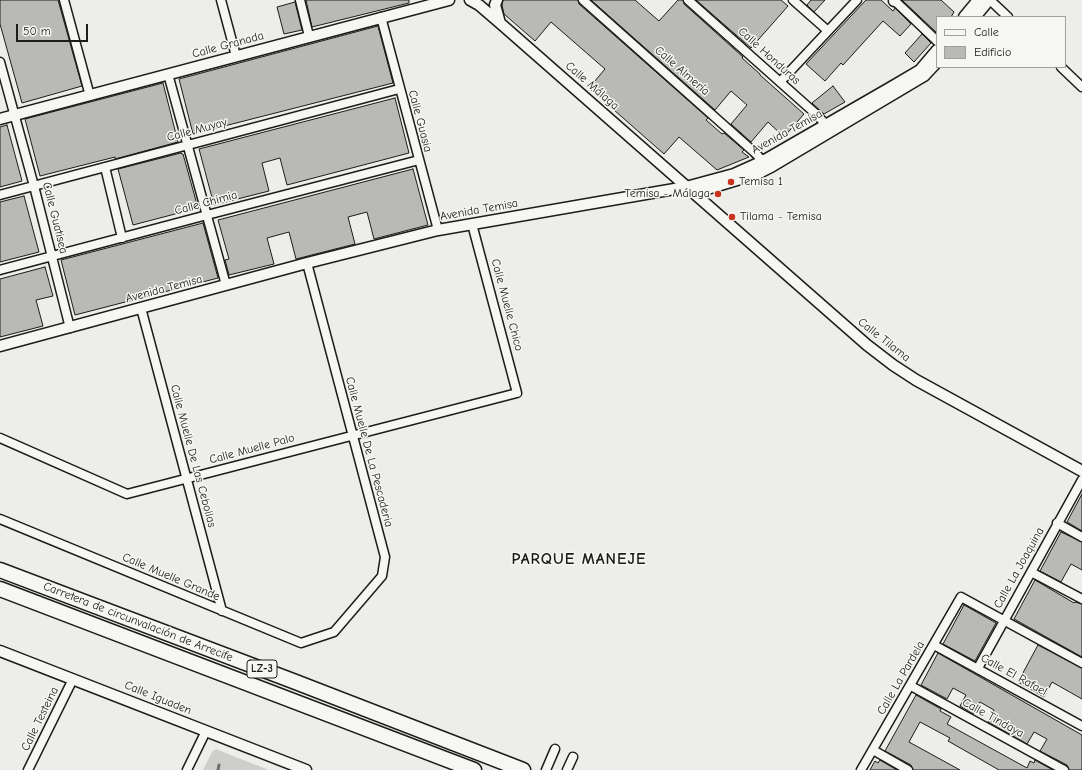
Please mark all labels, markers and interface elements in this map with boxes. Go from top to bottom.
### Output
scale bar [18,16,90,42]
legend [936,16,1066,68]
text: 50 m [23,24,51,38]
street label: Calle Honduras [735,24,803,88]
text: Calle [974,25,999,39]
street label: Calle Granada [191,29,265,61]
street label: Calle Almería [652,43,712,99]
text: Edificio [974,45,1011,59]
street label: Calle Málaga [562,59,622,113]
street label: Calle Guasia [405,88,435,154]
street label: Avenida Temisa [749,107,825,157]
street label: Calle Muyay [165,115,229,145]
place label: Temisa 1 [739,175,783,189]
marker: Temisa 1 [726,177,736,187]
street label: Calle Guatisea [39,181,71,255]
place label: Temisa - Málaga [624,187,710,201]
street label: Calle Chimia [173,188,239,218]
marker: Temisa - Málaga [713,189,723,199]
street label: Avenida Temisa [439,196,519,224]
place label: Tilama - Temisa [740,210,822,224]
marker: Tilama - Temisa [727,212,737,222]
street label: Calle Muelle Chico [488,257,526,353]
street label: Avenida Temisa [124,272,204,306]
street label: Calle Tilama [855,315,913,365]
street label: Calle Muelle De La Pescaderia [342,375,396,529]
street label: Calle Muelle De Las Cebollas [167,383,219,529]
street label: Calle Muelle Palo [208,431,296,467]
street label: Calle La Joaquina [991,525,1047,611]
district label: PARQUE MANEJE [511,549,647,569]
street label: Calle Muelle Grande [120,550,222,604]
street label: Carretera de circunvalación de Arrecife [41,579,235,665]
street label: Calle La Pardela [874,639,928,717]
street label: Calle El Rafael [978,651,1050,699]
road number: LZ-3 [247,660,277,678]
street label: Calle Iguaden [122,678,194,718]
street label: Calle Testeina [18,684,62,754]
street label: Calle Tindaya [960,695,1026,741]

